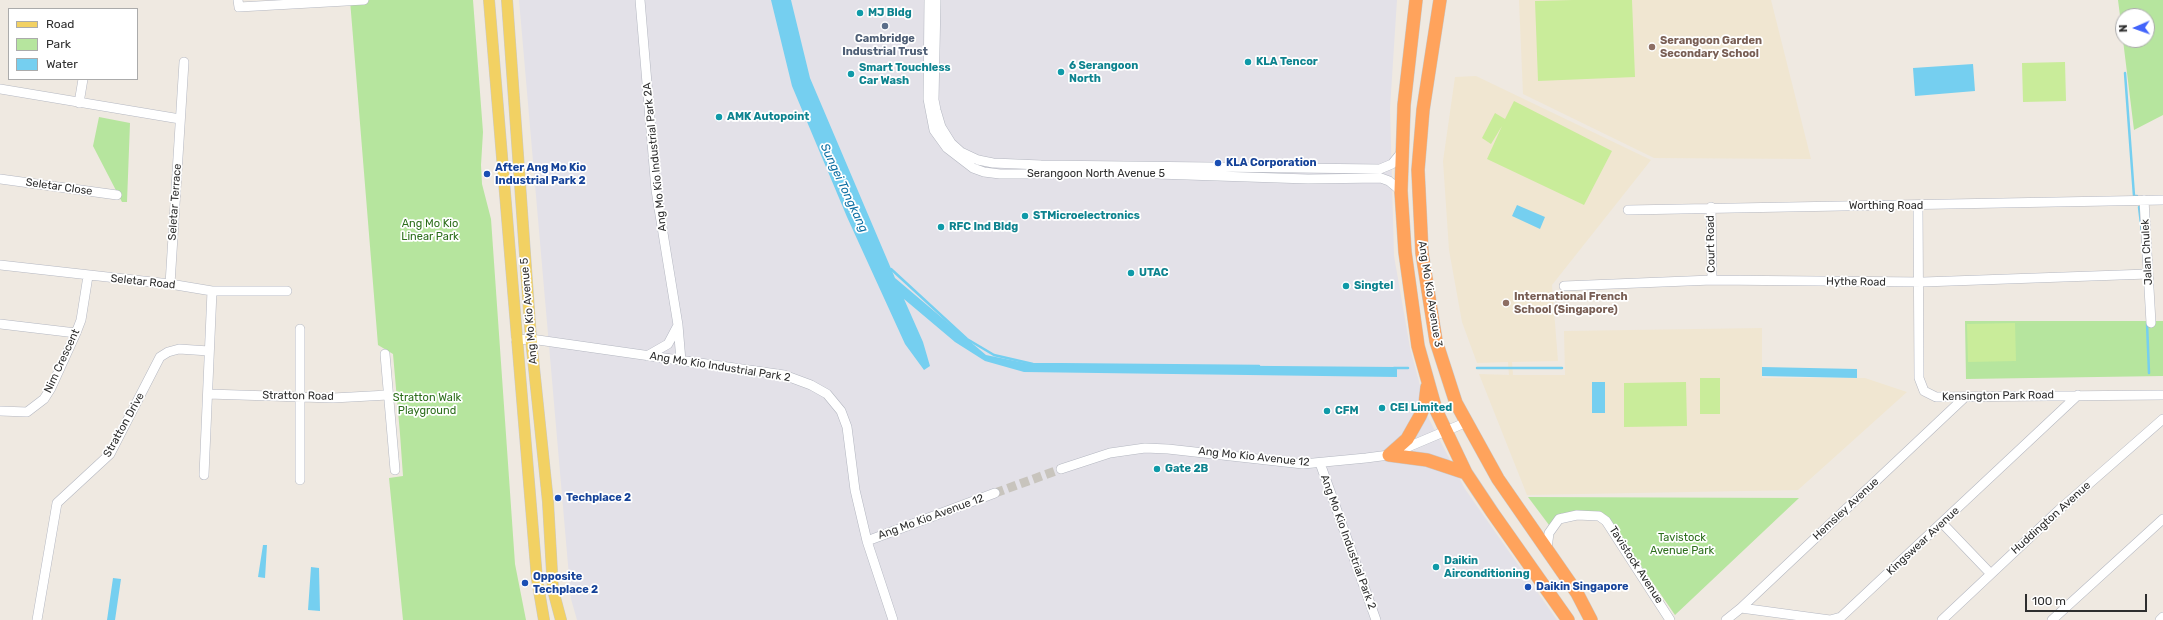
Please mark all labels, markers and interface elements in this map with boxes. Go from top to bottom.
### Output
place label: MJ Bldg [868,6,912,20]
legend [8,8,138,80]
marker: MJ Bldg [855,8,865,18]
north arrow [2115,8,2155,48]
text: Road [46,17,74,31]
marker: Cambridge Industrial Trust [880,21,890,31]
text: N [2117,24,2130,33]
place label: Cambridge Industrial Trust [842,32,928,58]
place label: Serangoon Garden Secondary School [1660,34,1762,60]
text: Park [46,37,71,51]
marker: Serangoon Garden Secondary School [1647,42,1657,52]
place label: KLA Tencor [1256,55,1318,69]
text: Water [46,57,78,71]
marker: KLA Tencor [1243,57,1253,67]
place label: 6 Serangoon North [1069,59,1138,85]
place label: Smart Touchless Car Wash [859,61,951,87]
marker: 6 Serangoon North [1056,67,1066,77]
marker: Smart Touchless Car Wash [846,69,856,79]
street label: Ang Mo Kio Industrial Park 2A [641,82,669,232]
place label: AMK Autopoint [727,110,809,124]
marker: AMK Autopoint [714,112,724,122]
water label: Sungei Tongkang [817,141,871,235]
place label: KLA Corporation [1226,156,1317,170]
marker: KLA Corporation [1213,158,1223,168]
place label: After Ang Mo Kio Industrial Park 2 [495,161,586,187]
street label: Seletar Terrace [166,163,184,241]
street label: Serangoon North Avenue 5 [1027,167,1165,181]
marker: After Ang Mo Kio Industrial Park 2 [482,169,492,179]
street label: Seletar Close [25,176,93,198]
street label: Worthing Road [1849,199,1923,213]
place label: STMicroelectronics [1033,209,1140,223]
marker: STMicroelectronics [1020,211,1030,221]
street label: Court Road [1704,215,1718,273]
park label: Ang Mo Kio Linear Park [401,217,459,243]
street label: Jalan Chulek [2139,219,2155,285]
place label: RFC Ind Bldg [949,220,1018,234]
marker: RFC Ind Bldg [936,222,946,232]
street label: Ang Mo Kio Avenue 3 [1415,240,1445,348]
street label: Ang Mo Kio Avenue 5 [518,257,540,365]
place label: UTAC [1139,266,1169,280]
marker: UTAC [1126,268,1136,278]
street label: Seletar Road [110,272,176,292]
street label: Hythe Road [1826,275,1886,289]
place label: Singtel [1354,279,1393,293]
marker: Singtel [1341,281,1351,291]
place label: International French School (Singapore) [1514,290,1628,316]
marker: International French School (Singapore) [1501,298,1511,308]
street label: Nim Crescent [41,327,83,395]
street label: Ang Mo Kio Industrial Park 2 [649,349,791,385]
street label: Kensington Park Road [1942,388,2054,404]
street label: Stratton Road [262,389,334,403]
street label: Stratton Drive [101,390,147,460]
park label: Stratton Walk Playground [393,391,461,417]
place label: CEI Limited [1390,401,1452,415]
marker: CEI Limited [1377,403,1387,413]
place label: CFM [1335,404,1359,418]
marker: CFM [1322,406,1332,416]
street label: Ang Mo Kio Avenue 12 [1198,445,1310,469]
place label: Gate 2B [1165,462,1208,476]
marker: Gate 2B [1152,464,1162,474]
street label: Ang Mo Kio Industrial Park 2 [1317,473,1379,611]
street label: Hemsley Avenue [1810,475,1882,543]
street label: Huddington Avenue [2009,479,2093,557]
place label: Techplace 2 [566,491,631,505]
street label: Ang Mo Kio Avenue 12 [876,492,986,542]
marker: Techplace 2 [553,493,563,503]
street label: Kingswear Avenue [1884,504,1962,578]
street label: Tavistock Avenue [1606,524,1666,606]
park label: Tavistock Avenue Park [1650,531,1714,557]
place label: Daikin Airconditioning [1444,554,1530,580]
marker: Daikin Airconditioning [1431,562,1441,572]
place label: Opposite Techplace 2 [533,570,598,596]
marker: Opposite Techplace 2 [520,578,530,588]
place label: Daikin Singapore [1536,580,1629,594]
marker: Daikin Singapore [1523,582,1533,592]
scale bar [2027,586,2149,612]
text: 100 m [2032,594,2066,608]

